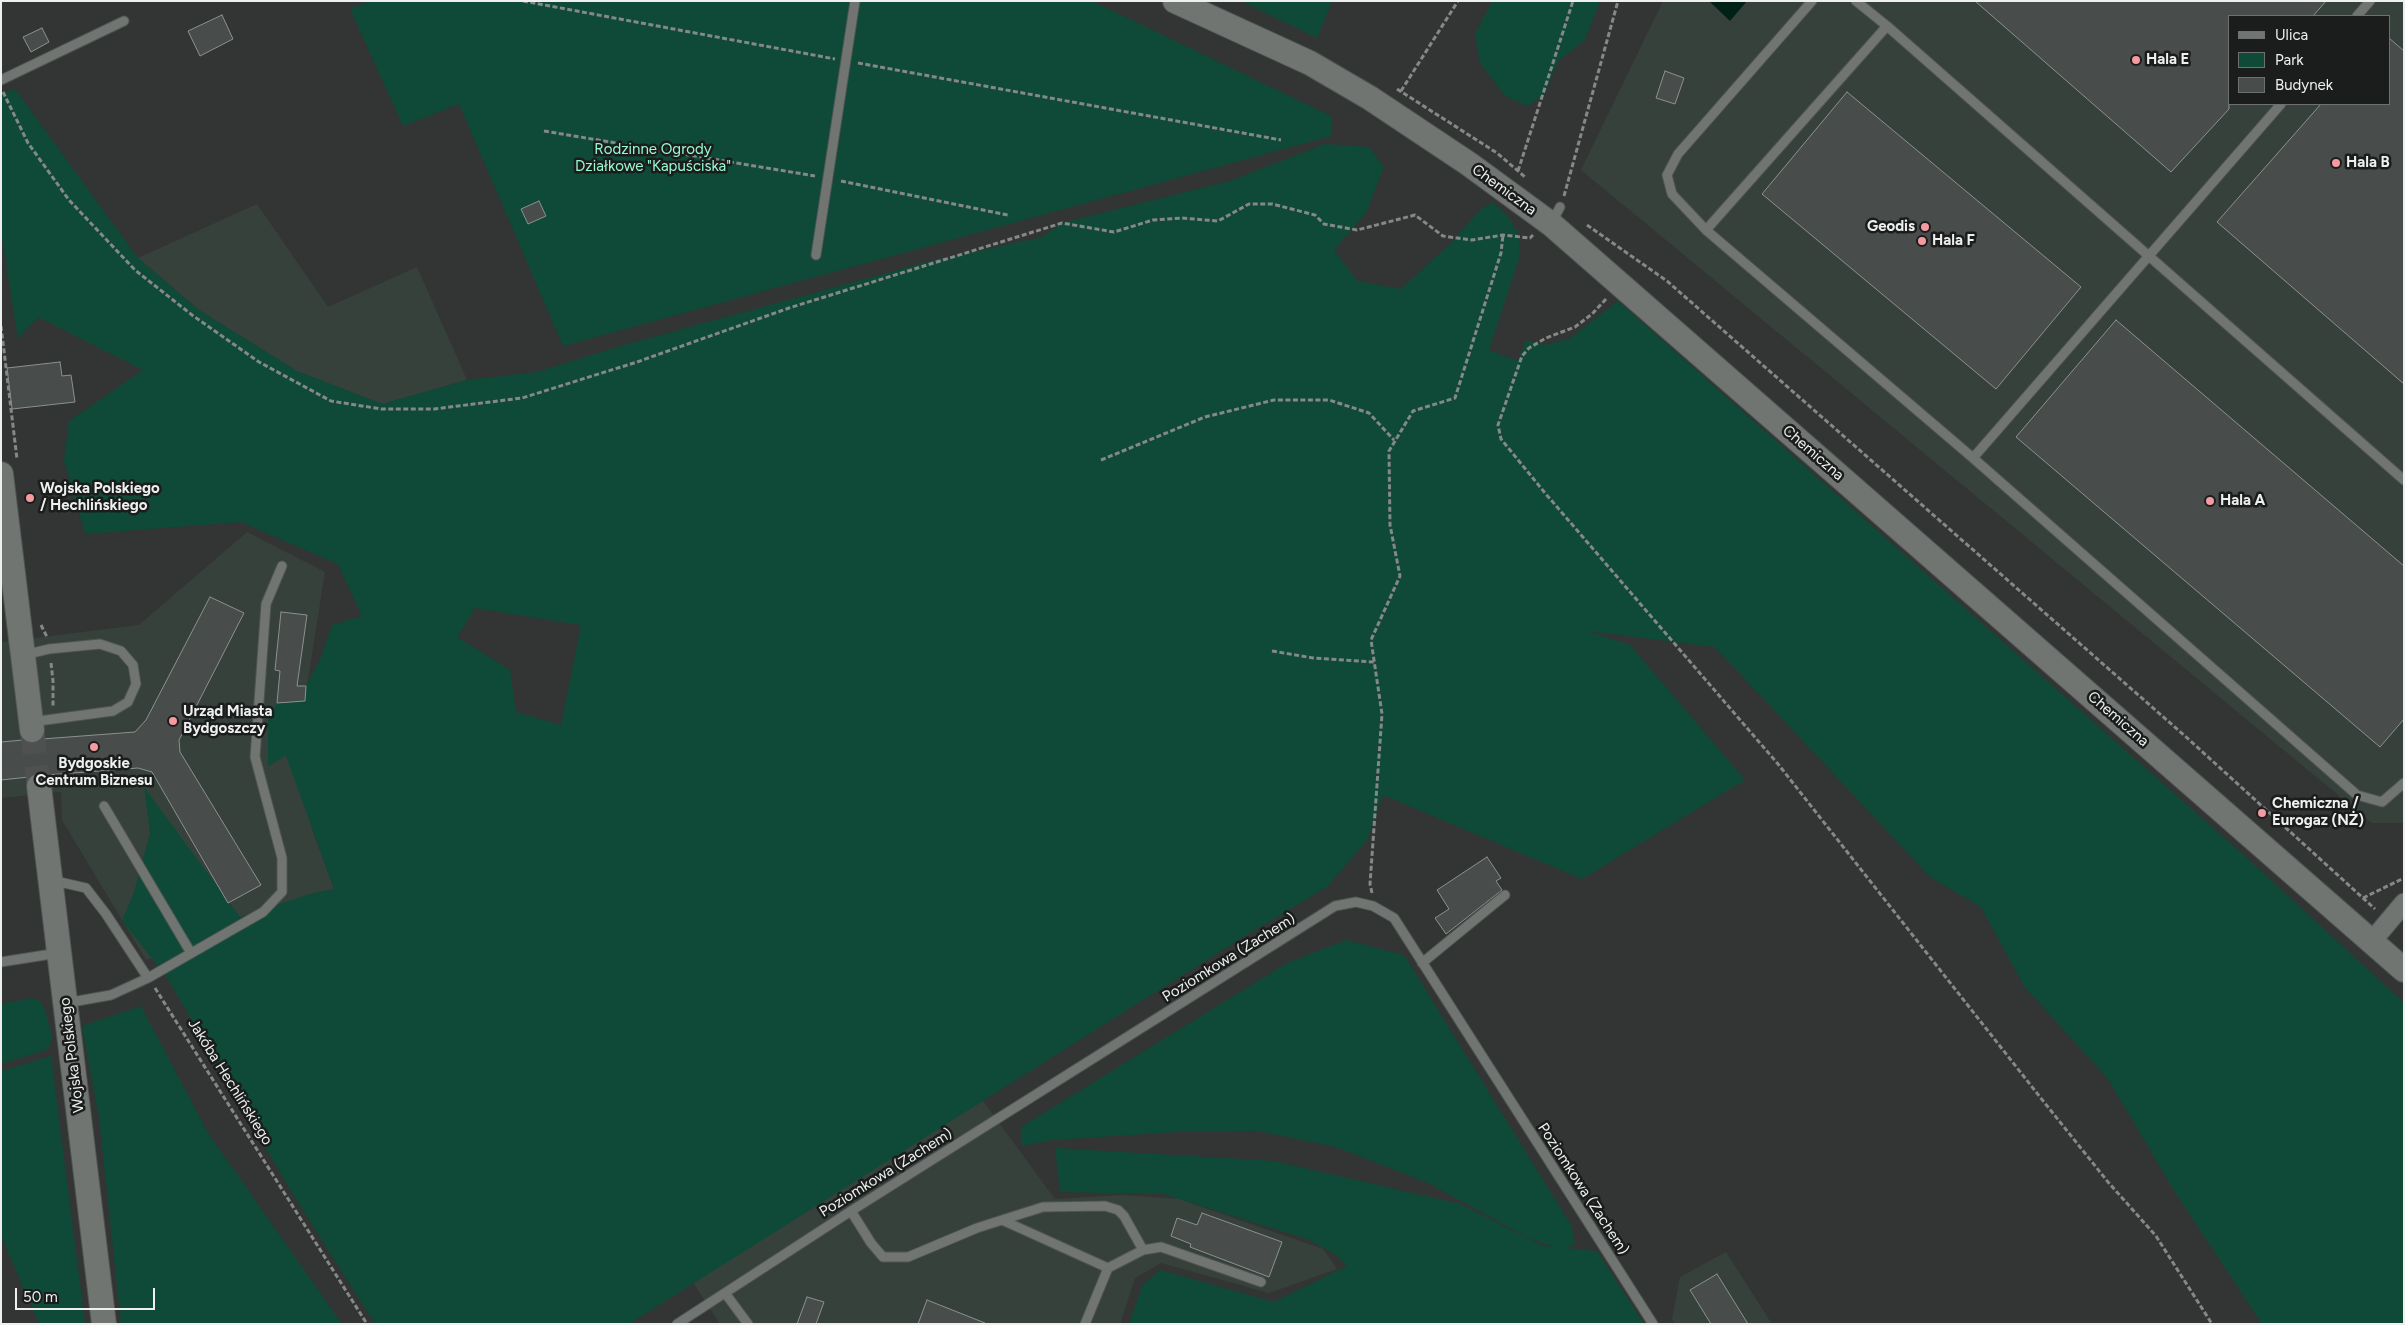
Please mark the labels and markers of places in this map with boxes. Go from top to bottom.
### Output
place label: Hala E [2146,51,2189,69]
marker: Hala E [2130,54,2142,66]
place label: Hala B [2346,154,2390,172]
marker: Hala B [2330,157,2342,169]
place label: Geodis [1867,218,1915,236]
marker: Geodis [1919,221,1931,233]
place label: Hala F [1932,232,1975,250]
marker: Hala F [1916,235,1928,247]
place label: Wojska Polskiego / Hechlińskiego [40,480,160,515]
marker: Wojska Polskiego / Hechlińskiego [24,492,36,504]
place label: Hala A [2220,492,2265,510]
marker: Hala A [2204,495,2216,507]
place label: Urząd Miasta Bydgoszczy [183,703,272,738]
marker: Urząd Miasta Bydgoszczy [167,715,179,727]
marker: Bydgoskie Centrum Biznesu [88,741,100,753]
place label: Bydgoskie Centrum Biznesu [35,755,153,790]
place label: Chemiczna / Eurogaz (NŻ) [2272,795,2364,830]
marker: Chemiczna / Eurogaz (NŻ) [2256,807,2268,819]

